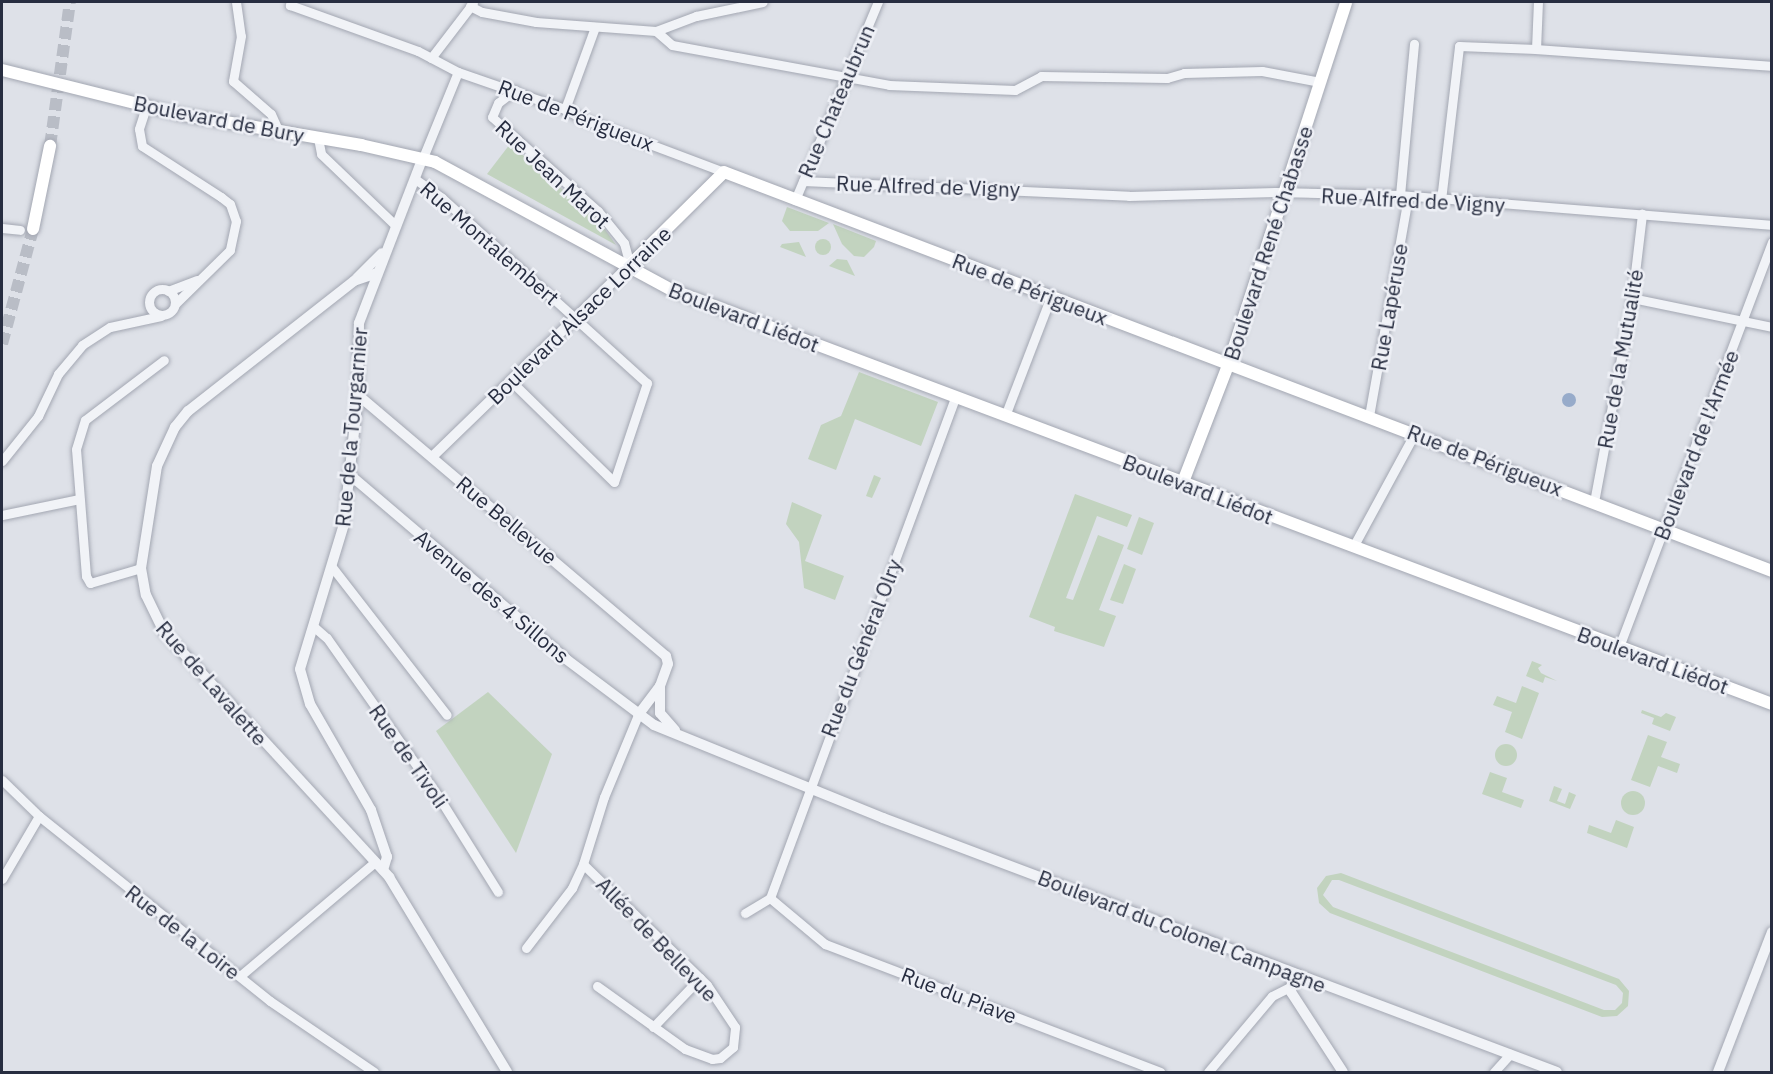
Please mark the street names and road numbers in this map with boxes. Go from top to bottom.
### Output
street label: Rue Chateaubrun [792,21,880,181]
street label: Rue de Périgueux [495,74,657,156]
street label: Boulevard de Bury [132,90,306,148]
street label: Rue Jean Marot [491,115,615,233]
street label: Boulevard René Chabasse [1218,123,1318,363]
street label: Rue Alfred de Vigny [836,170,1020,202]
street label: Rue Montalembert [415,176,565,310]
street label: Rue Alfred de Vigny [1320,183,1506,217]
street label: Boulevard Alsace Lorraine [482,221,676,409]
street label: Rue Lapéruse [1365,241,1413,373]
street label: Rue de Périgueux [949,248,1111,330]
street label: Rue de la Mutualité [1592,267,1648,451]
street label: Boulevard Liédot [665,277,823,357]
street label: Rue de la Tourgarnier [330,326,372,528]
street label: Boulevard de l'Armée [1648,346,1744,544]
street label: Rue de Périgueux [1404,419,1566,501]
street label: Boulevard Liédot [1119,449,1277,529]
street label: Rue Bellevue [452,471,562,569]
street label: Avenue des 4 Sillons [410,524,574,668]
street label: Rue du Général Olry [815,555,907,741]
street label: Rue de Lavalette [151,616,273,750]
street label: Boulevard Liédot [1574,621,1732,699]
street label: Rue de Tivoli [364,699,454,813]
street label: Boulevard du Colonel Campagne [1034,864,1330,998]
street label: Allée de Bellevue [591,872,723,1006]
street label: Rue de la Loire [121,879,245,985]
street label: Rue du Piave [898,961,1020,1029]

